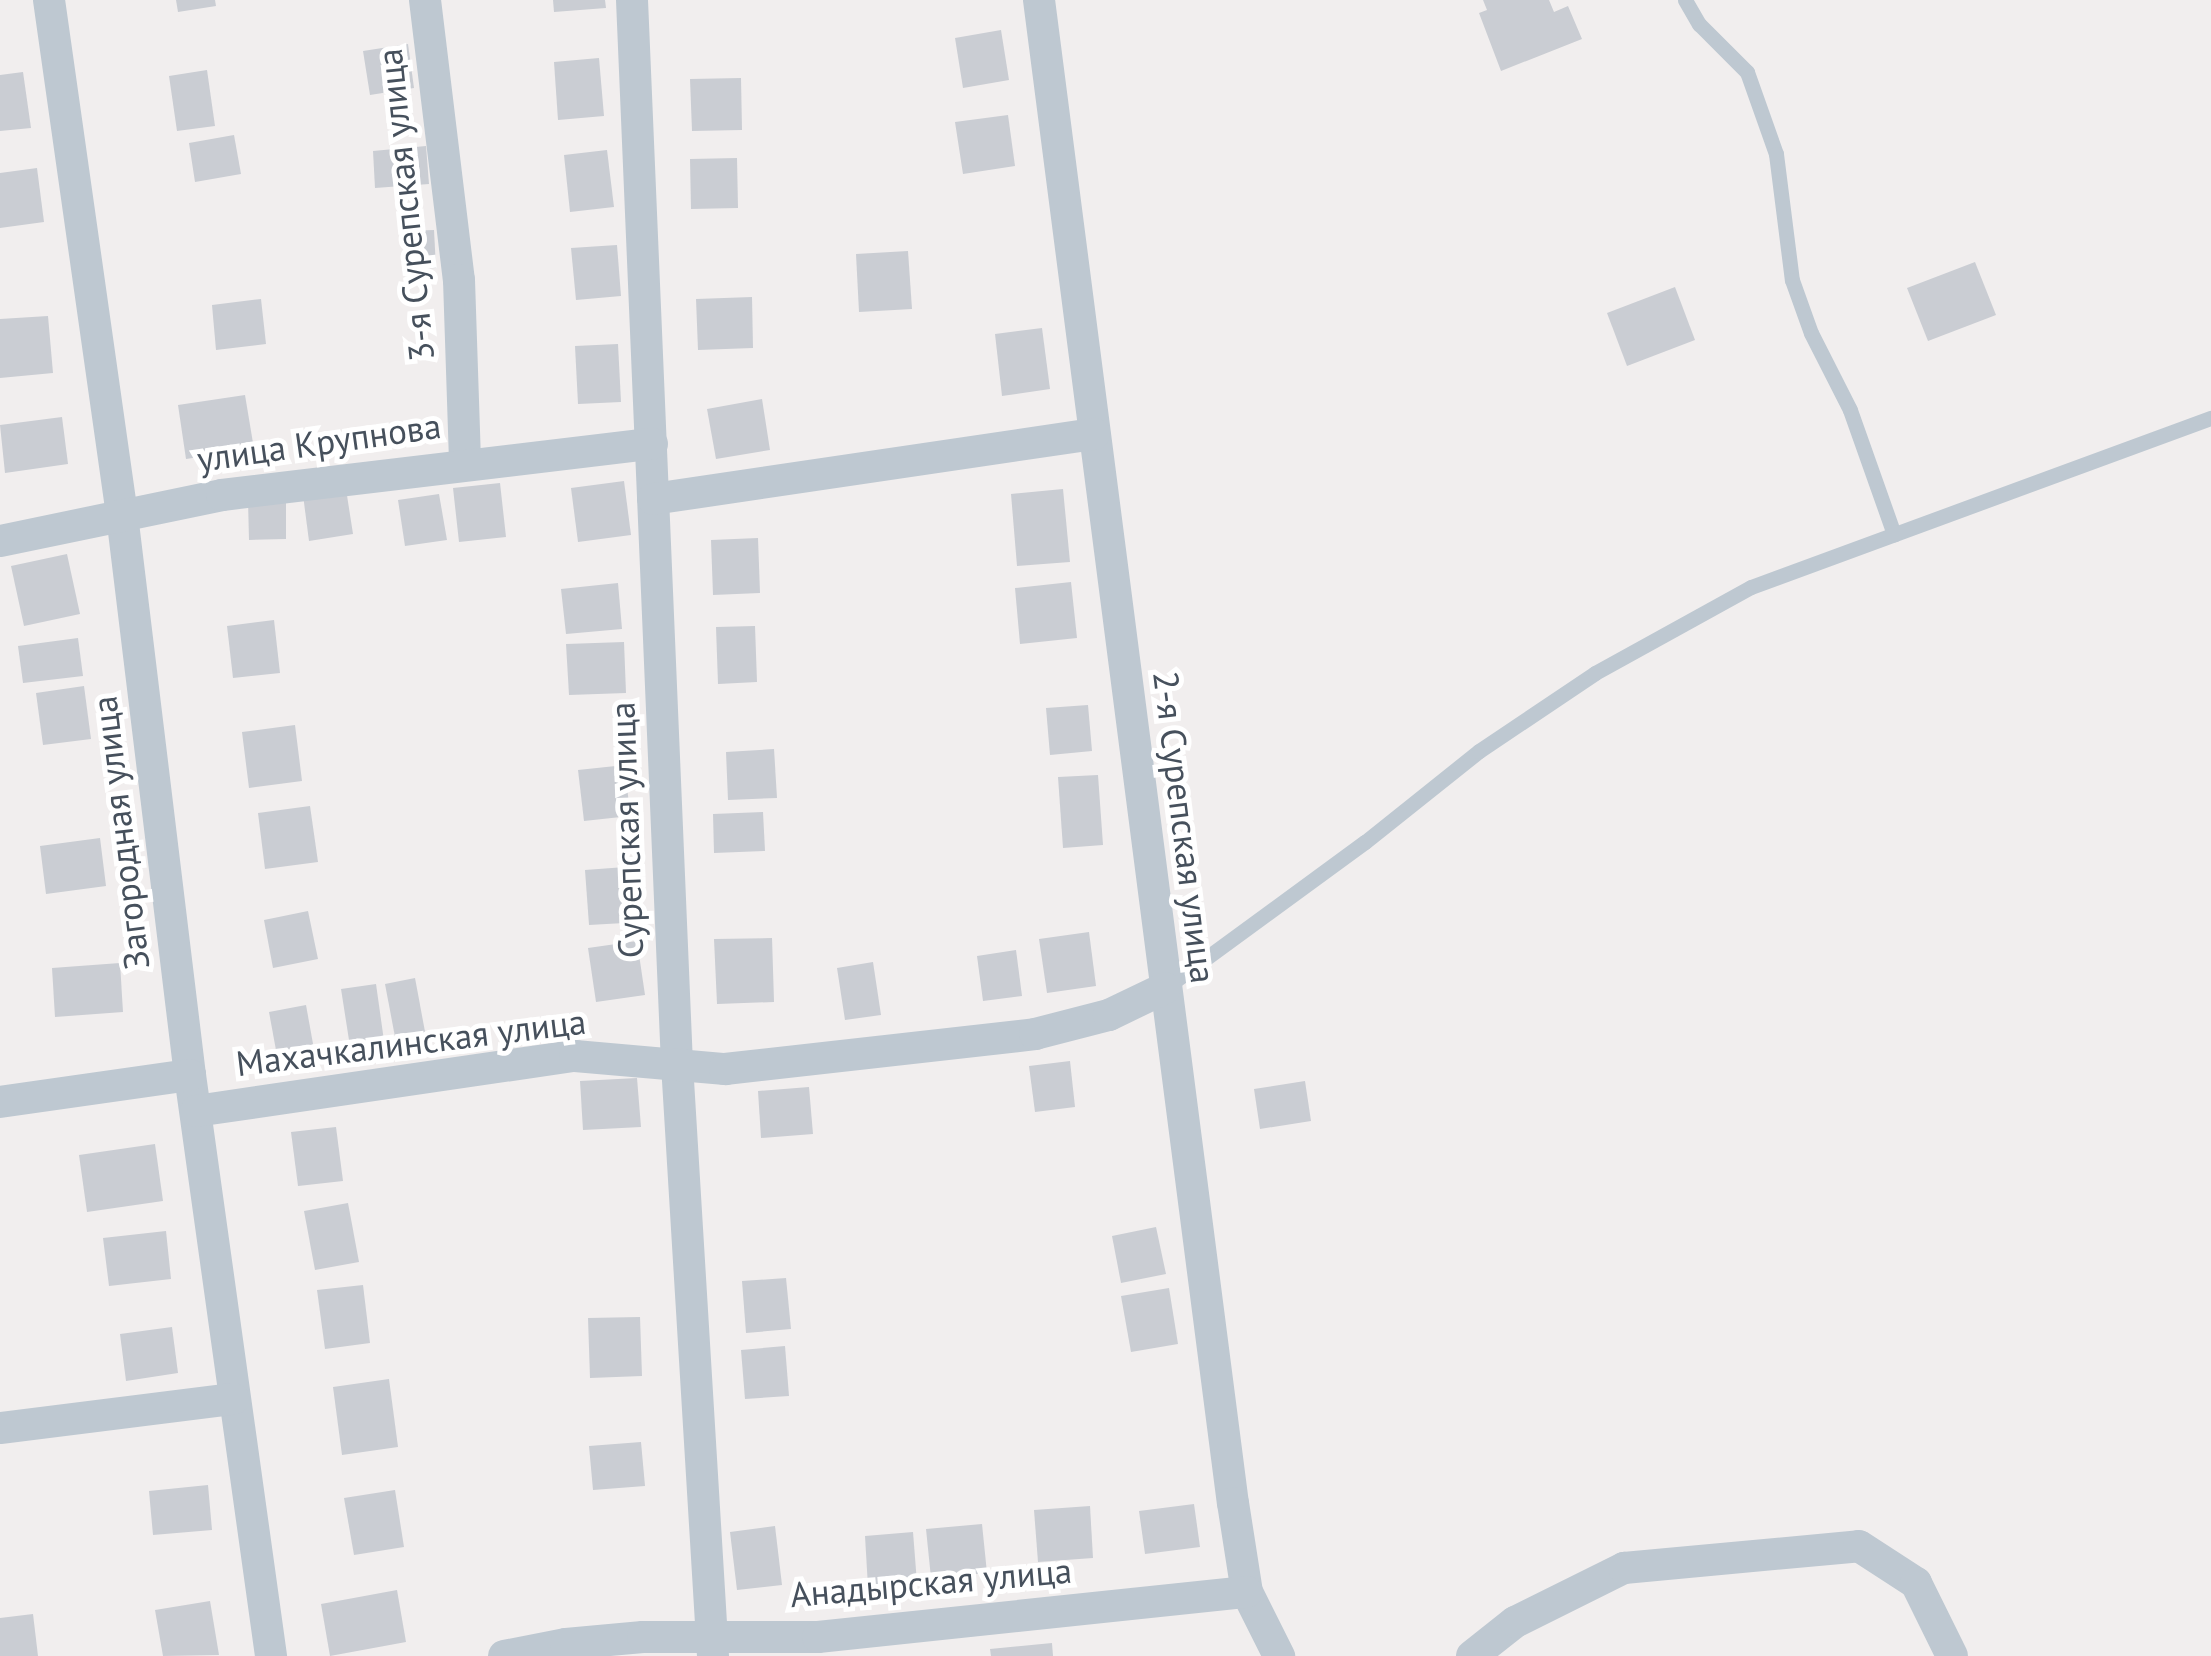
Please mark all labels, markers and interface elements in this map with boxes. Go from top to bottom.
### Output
street label: 3-я Сурепская улица [368,47,442,363]
street label: улица Крупнова [194,404,444,480]
street label: 2-я Сурепская улица [1145,669,1225,985]
street label: Загородная улица [82,694,158,972]
street label: Сурепская улица [601,701,651,959]
street label: Махачкалинская улица [234,1000,588,1084]
street label: Анадырская улица [788,1549,1074,1615]

